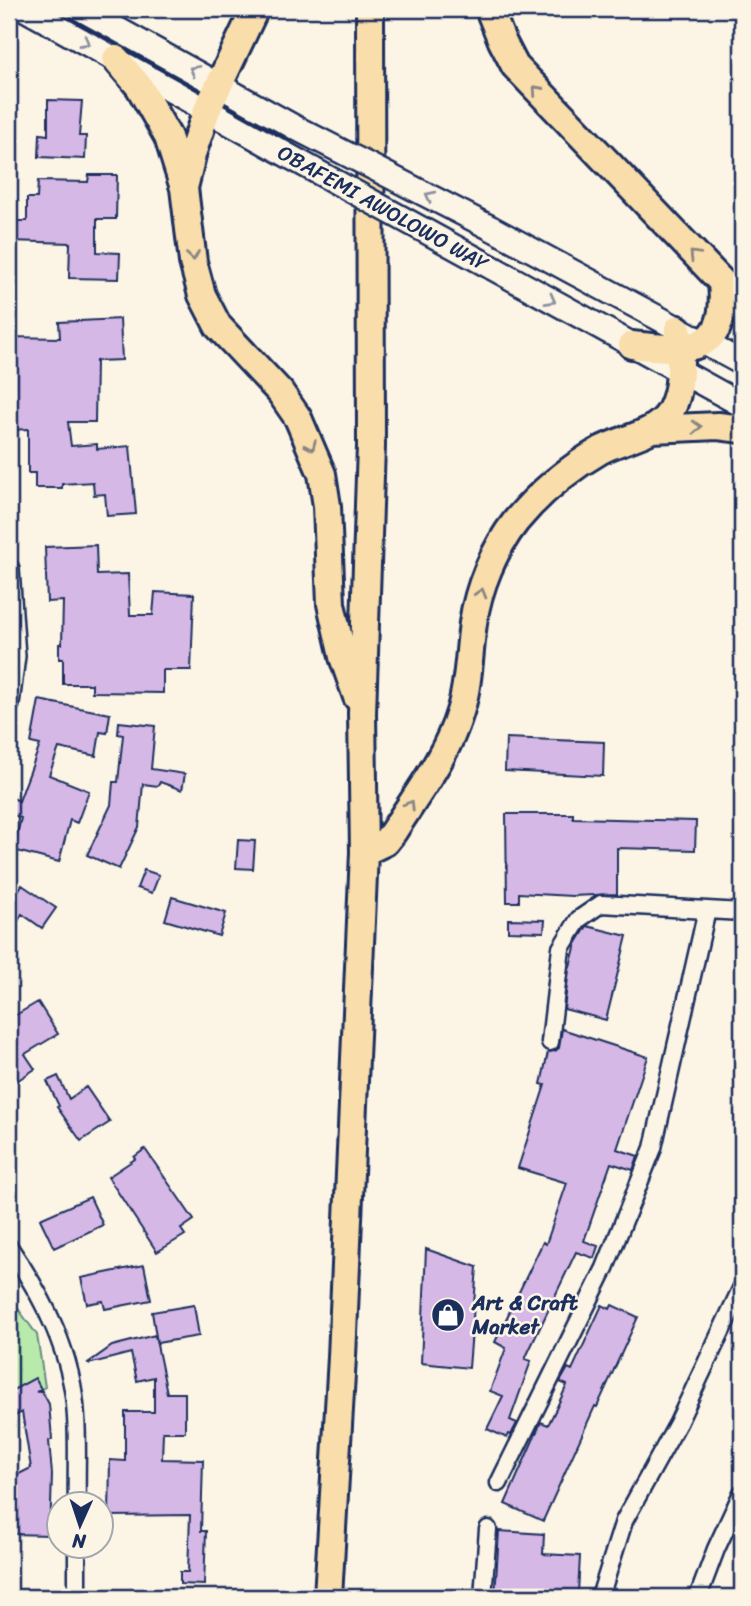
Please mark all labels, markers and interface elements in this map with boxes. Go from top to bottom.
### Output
one-way arrow [77,34,90,47]
one-way arrow [188,65,201,79]
one-way arrow [533,85,545,98]
street label: OBAFEMI AWOLOWO WAY [270,134,497,283]
one-way arrow [425,191,437,205]
one-way arrow [185,250,200,262]
one-way arrow [690,250,703,263]
one-way arrow [543,292,556,305]
one-way arrow [692,419,703,434]
one-way arrow [303,438,317,451]
one-way arrow [472,587,487,599]
one-way arrow [401,800,414,813]
place label: Art & Craft Market [471,1284,579,1346]
shop icon: Art & Craft Market [429,1296,467,1334]
north arrow [46,1490,116,1560]
text: N [71,1525,88,1558]

